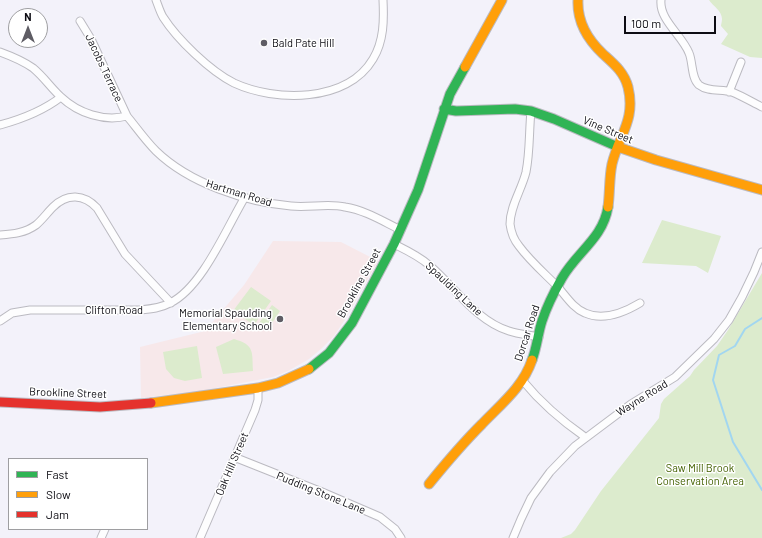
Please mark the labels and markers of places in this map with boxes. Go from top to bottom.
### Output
place label: Bald Pate Hill [272,36,334,50]
marker: Bald Pate Hill [259,38,269,48]
place label: Memorial Spaulding Elementary School [179,306,272,332]
marker: Memorial Spaulding Elementary School [275,314,285,324]

